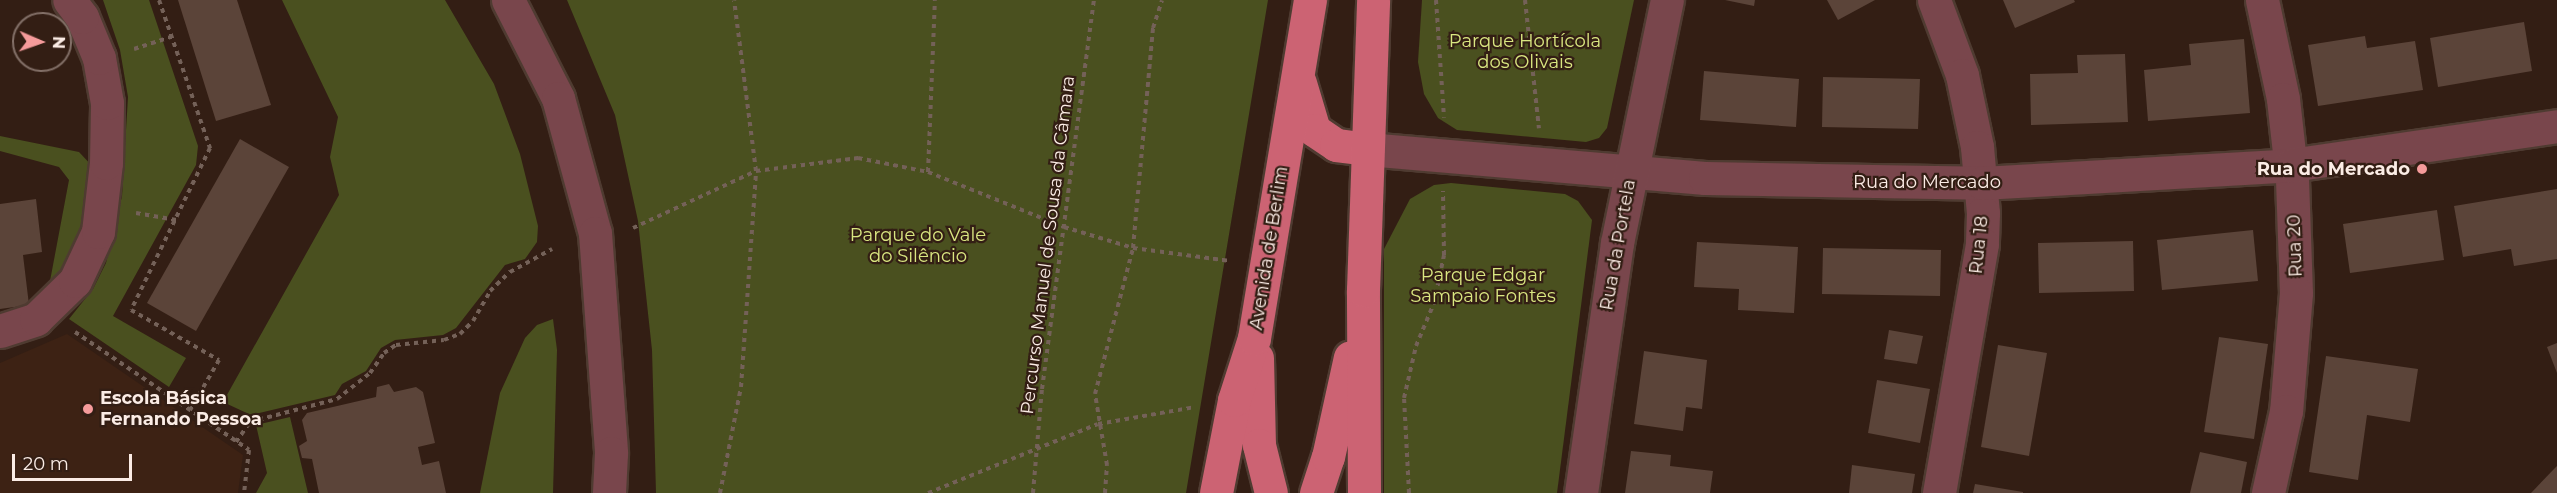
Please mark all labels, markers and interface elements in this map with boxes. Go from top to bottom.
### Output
north arrow [12,12,72,72]
park label: Parque Hortícola dos Olivais [1449,31,1601,74]
text: N [49,36,68,49]
street label: Percurso Manuel de Sousa da Câmara [1016,74,1080,416]
place label: Rua do Mercado [2257,158,2410,180]
marker: Rua do Mercado [2415,162,2429,176]
street label: Avenida de Berlim [1245,165,1293,331]
street label: Rua do Mercado [1853,171,2001,193]
street label: Rua da Portela [1596,178,1640,312]
street label: Rua 20 [2283,214,2307,278]
street label: Rua 18 [1965,215,1993,275]
park label: Parque do Vale do Silêncio [850,225,986,268]
park label: Parque Edgar Sampaio Fontes [1410,265,1556,308]
place label: Escola Básica Fernando Pessoa [100,388,262,430]
marker: Escola Básica Fernando Pessoa [81,402,95,416]
scale bar [15,442,135,480]
text: 20 m [23,453,69,475]

